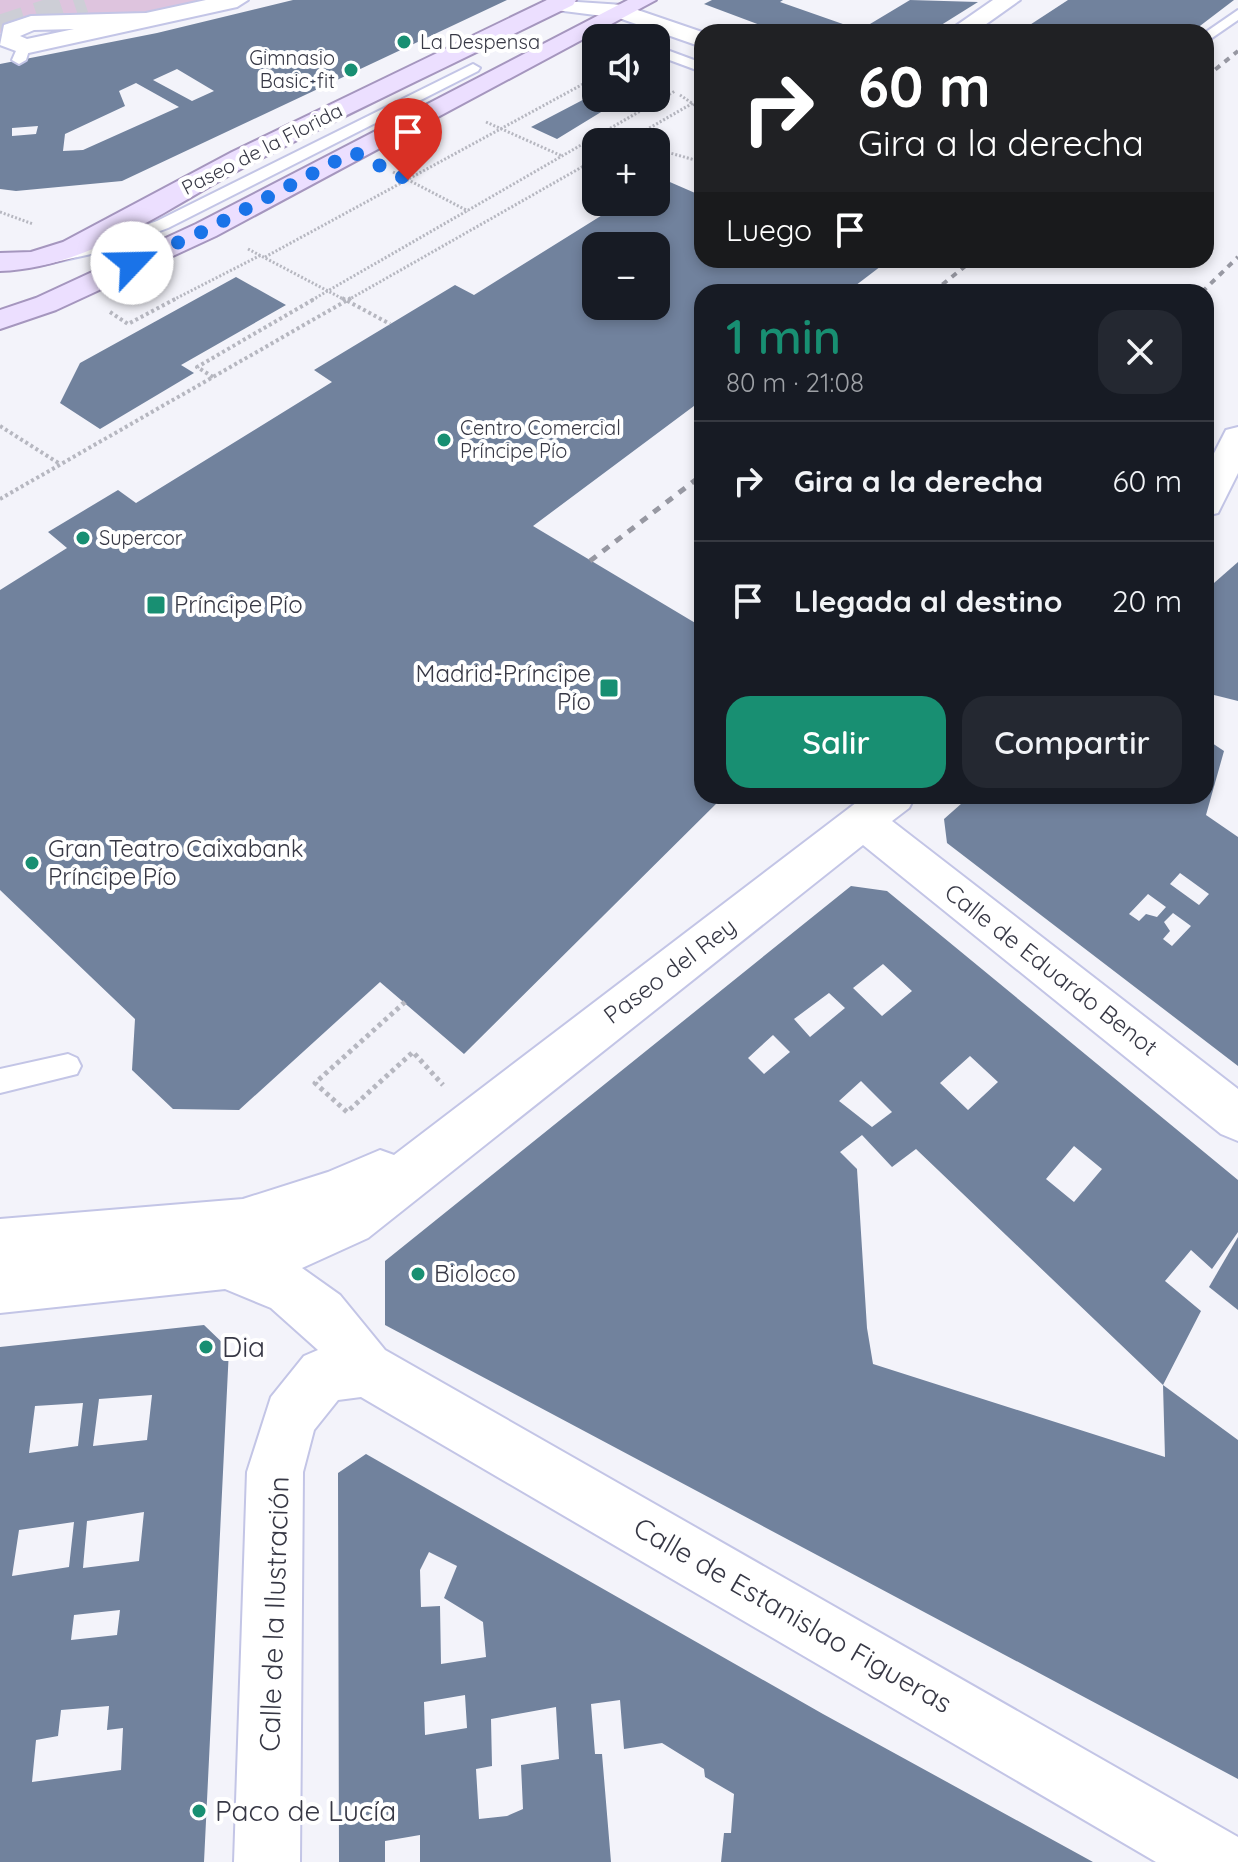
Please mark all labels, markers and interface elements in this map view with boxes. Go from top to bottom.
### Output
map controls [582,24,670,320]
button: sound [582,24,670,112]
place label: La Despensa [420,29,540,54]
marker: La Despensa [395,33,413,51]
place label: Gimnasio Basic-fit [249,45,335,93]
text: 60 m [858,51,991,121]
icon: right [726,56,830,160]
marker: Gimnasio Basic-fit [342,61,360,79]
street label: Paseo de la Florida [177,97,346,200]
pin [374,98,442,180]
icon: arrive [386,110,430,154]
text: Gira a la derecha [858,120,1144,165]
button: + [582,128,670,216]
icon: arrive [828,208,872,252]
text: Luego [726,211,812,249]
position arrow [90,221,174,305]
button: − [582,232,670,320]
text: 1 min [726,306,841,366]
button: close [1098,310,1182,394]
text: 80 m · 21:08 [726,366,864,399]
place label: Centro Comercial Príncipe Pío [460,415,621,463]
marker: Centro Comercial Príncipe Pío [435,431,453,449]
icon: right [726,459,770,503]
text: Gira a la derecha [794,462,1043,500]
text: 60 m [1112,462,1182,500]
place label: Supercor [99,525,183,550]
marker: Supercor [74,529,92,547]
icon: arrive [726,579,770,623]
text: Llegada al destino [794,582,1062,620]
text: 20 m [1112,582,1182,620]
place label: Príncipe Pío [174,589,303,619]
marker: Príncipe Pío [145,594,167,616]
place label: Madrid-Príncipe Pío [416,658,591,716]
marker: Madrid-Príncipe Pío [598,677,620,699]
button: Salir [726,696,946,788]
button: Compartir [962,696,1182,788]
place label: Gran Teatro Caixabank Príncipe Pío [48,833,304,891]
marker: Gran Teatro Caixabank Príncipe Pío [23,854,41,872]
street label: Calle de Eduardo Benot [939,877,1164,1062]
street label: Paseo del Rey [597,911,741,1030]
place label: Bioloco [434,1258,516,1288]
marker: Bioloco [409,1265,427,1283]
place label: Dia [222,1329,265,1364]
marker: Dia [197,1338,215,1356]
street label: Calle de la Ilustración [251,1476,296,1752]
street label: Calle de Estanislao Figueras [628,1509,959,1720]
place label: Paco de Lucía [215,1793,396,1828]
marker: Paco de Lucía [190,1802,208,1820]

